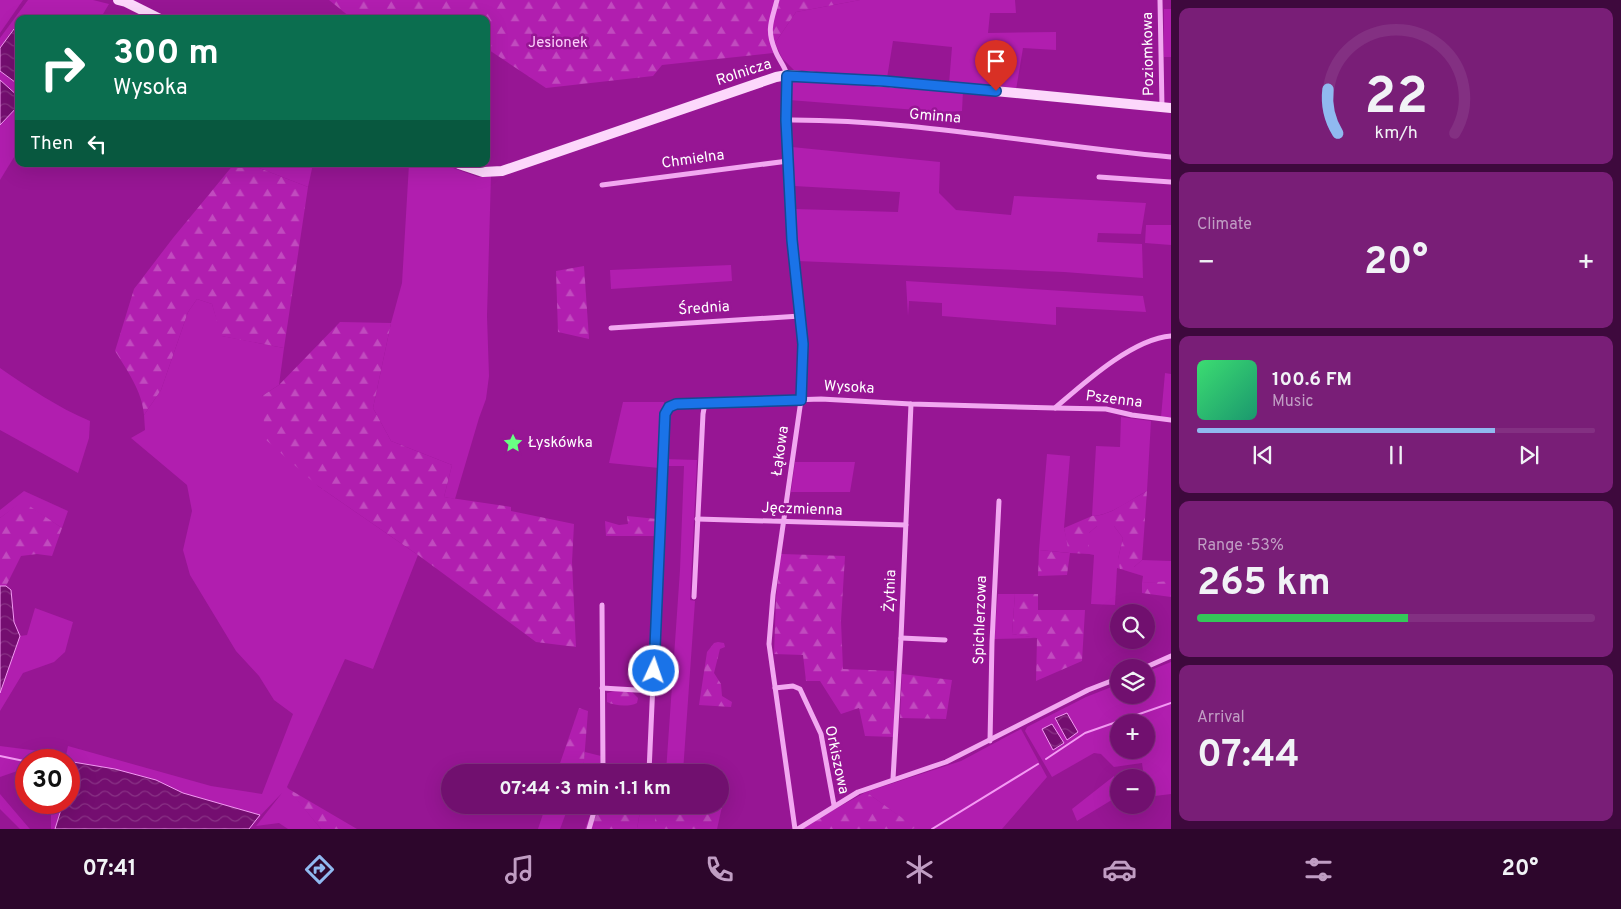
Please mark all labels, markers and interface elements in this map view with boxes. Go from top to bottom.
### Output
street label: Poziomkowa [1139,12,1159,96]
text: 300 m [113,32,219,76]
park label: Jesionek [528,34,588,53]
icon: right [30,35,95,100]
pin [975,40,1017,91]
icon: arrive [982,47,1010,75]
street label: Rolnicza [714,55,774,91]
text: 22 [1364,66,1428,132]
text: Wysoka [113,75,188,102]
street label: Gminna [908,105,962,129]
text: km/h [1374,122,1418,145]
icon: left [83,130,111,158]
text: Then [30,132,73,156]
street label: Chmielna [660,146,726,174]
text: Climate [1197,215,1252,235]
text: 20° [1364,239,1428,288]
text: − [1197,246,1215,282]
text: + [1577,246,1595,282]
street label: Średnia [678,296,730,320]
text: 100.6 FM [1272,368,1352,392]
street label: Wysoka [823,377,875,399]
street label: Pszenna [1085,387,1143,413]
text: Music [1272,392,1313,412]
street label: Łąkowa [768,425,794,477]
place icon: Łyskówka [502,432,524,454]
place label: Łyskówka [528,434,593,453]
icon: previous [1249,441,1277,469]
icon: pause [1382,441,1410,469]
icon: next [1515,441,1543,469]
street label: Jęczmienna [761,499,843,521]
text: Range · 53% [1197,536,1284,556]
text: 265 km [1197,560,1331,609]
street label: Żytnia [880,569,901,613]
street label: Spichlerzowa [970,575,992,665]
map controls [1110,604,1155,814]
button: search [1110,604,1155,649]
position arrow [627,644,679,696]
button: layers [1110,659,1155,704]
text: Arrival [1197,708,1245,728]
button: + [1110,714,1155,759]
street label: Orkiszowa [819,724,853,796]
text: 07:44 [1197,732,1300,781]
speed limit sign: 30 [15,749,80,814]
button: − [1110,769,1155,814]
text: 07:44 · 3 min · 1.1 km [499,777,671,801]
icon: directions [302,852,337,887]
icon: music [502,852,537,887]
icon: phone [702,852,737,887]
icon: climate [902,852,937,887]
icon: car [1102,852,1137,887]
icon: filters [1301,852,1336,887]
text: 07:41 [82,856,137,883]
text: 20° [1501,856,1539,883]

